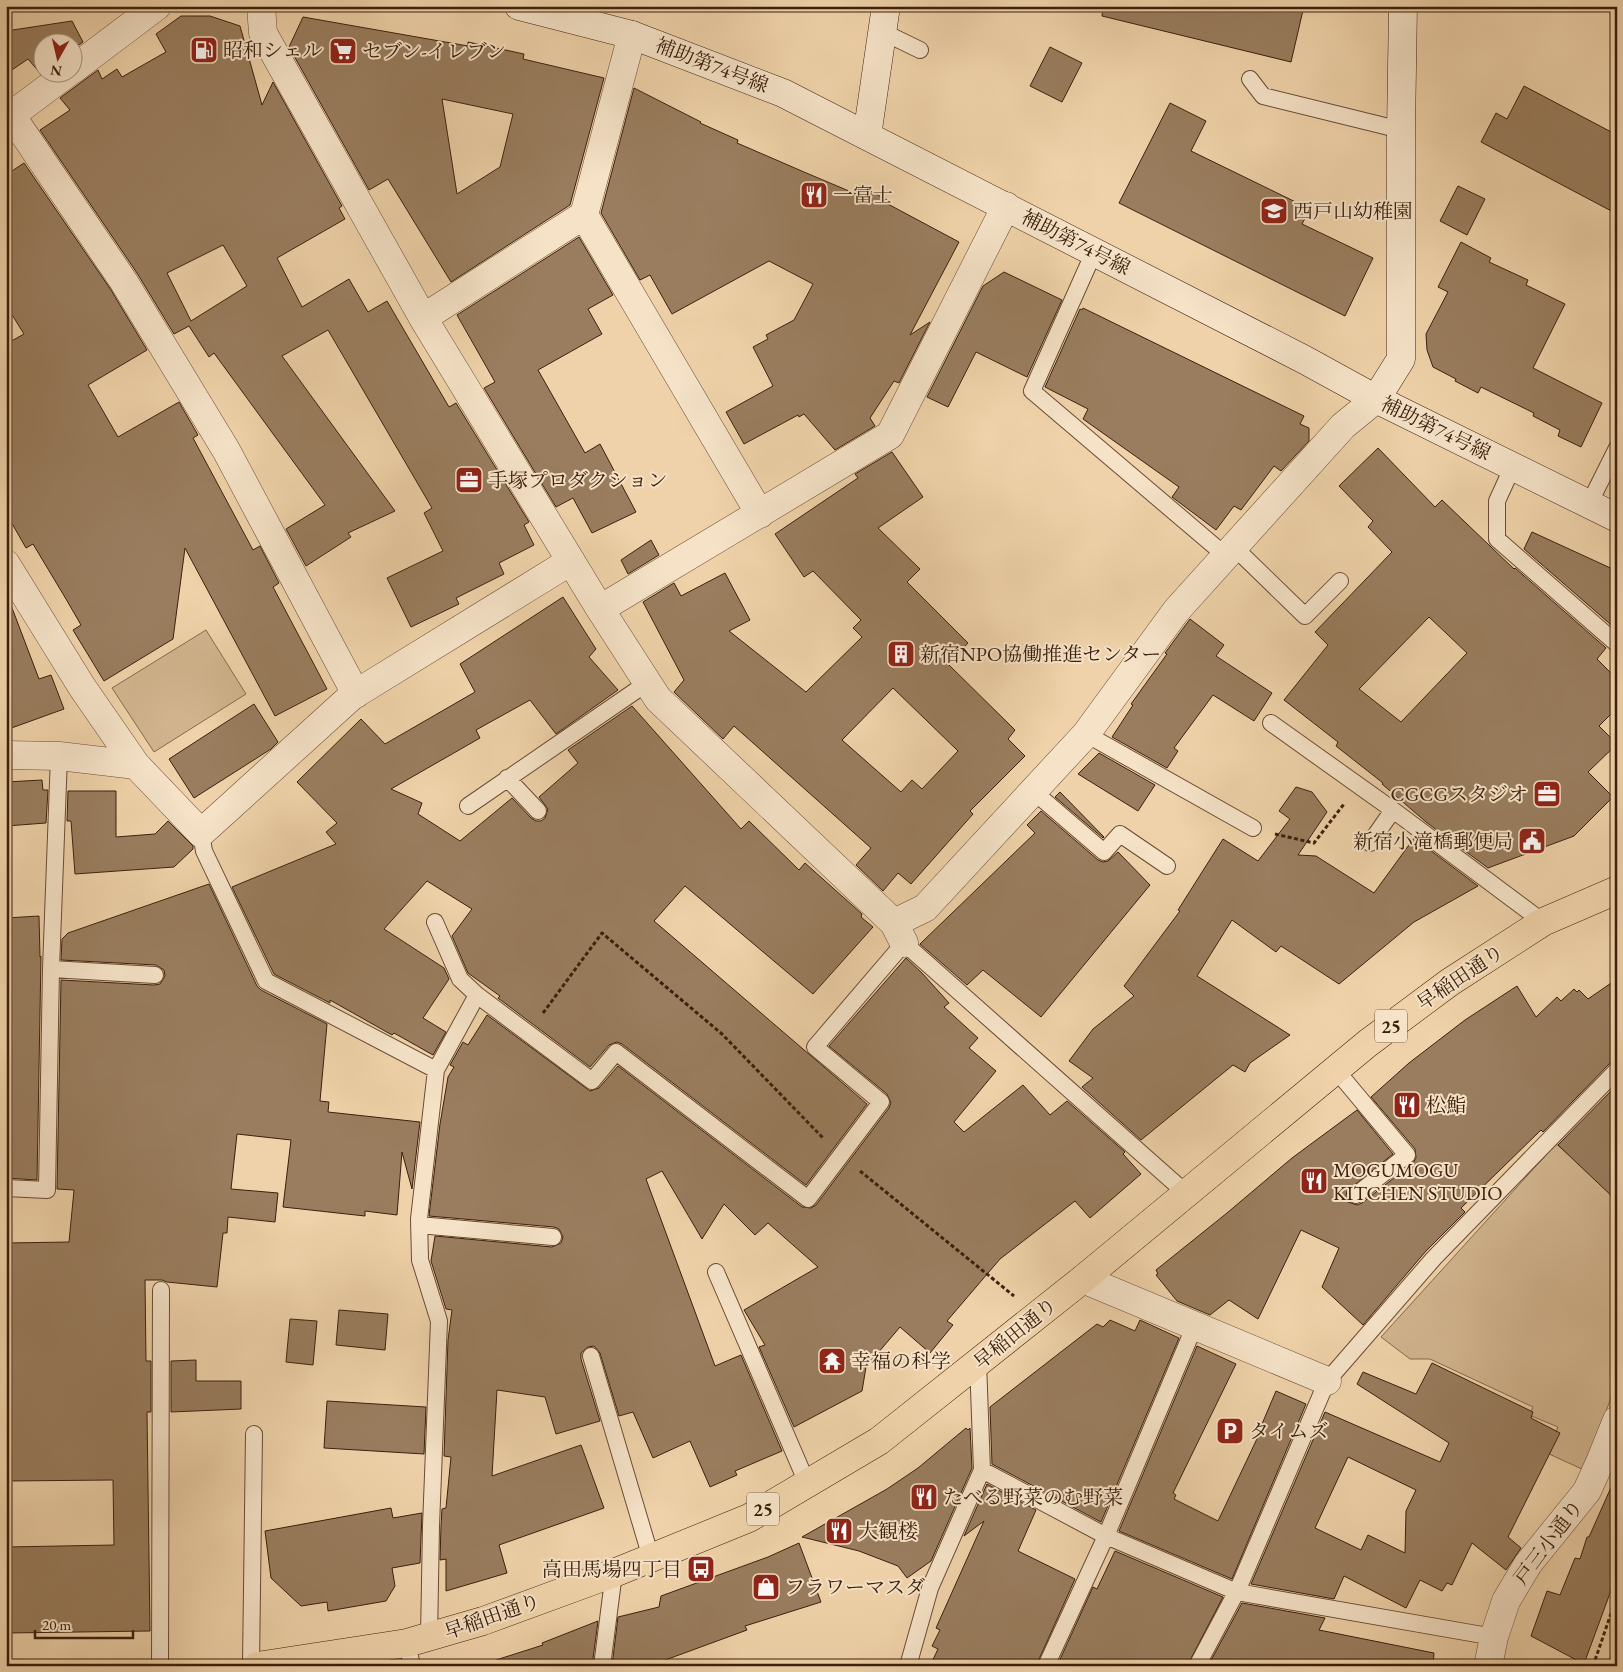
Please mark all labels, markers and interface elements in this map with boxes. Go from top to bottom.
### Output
north arrow [32,32,82,82]
street label: 補助第74号線 [652,32,772,98]
fuel station icon: 昭和シェル [189,35,219,65]
supermarket icon: セブン-イレブン [328,36,358,66]
place label: 昭和シェル [223,37,323,63]
place label: セブン-イレブン [362,38,506,64]
text: N [49,61,63,81]
restaurant icon: 一富士 [799,180,829,210]
place label: 一富士 [833,182,893,208]
school or university icon: 西戸山幼稚園 [1259,196,1289,226]
place label: 西戸山幼稚園 [1293,198,1413,224]
street label: 補助第74号線 [1017,203,1135,281]
street label: 補助第74号線 [1377,390,1495,466]
office icon: 手塚プロダクション [454,465,484,495]
place label: 手塚プロダクション [488,467,668,493]
building icon: 新宿NPO協働推進センター [886,639,916,669]
place label: 新宿NPO協働推進センター [920,641,1161,667]
office icon: CGCGスタジオ [1532,779,1562,809]
place label: CGCGスタジオ [1390,781,1528,807]
public building icon: 新宿小滝橋郵便局 [1517,826,1547,856]
place label: 新宿小滝橋郵便局 [1353,828,1513,854]
street label: 早稲田通り [1411,938,1509,1016]
road number: 25 [1375,1009,1407,1042]
restaurant icon: 松鮨 [1392,1090,1422,1120]
place label: 松鮨 [1426,1092,1466,1118]
place label: MOGUMOGU KITCHEN STUDIO [1333,1157,1503,1206]
restaurant icon: MOGUMOGU KITCHEN STUDIO [1299,1166,1329,1196]
street label: 早稲田通り [968,1291,1062,1375]
temple icon: 幸福の科学 [817,1346,847,1376]
place label: 幸福の科学 [851,1348,951,1374]
parking icon: タイムズ [1215,1416,1245,1446]
place label: タイムズ [1249,1418,1329,1444]
restaurant icon: たべる野菜のむ野菜 [909,1482,939,1512]
place label: たべる野菜のむ野菜 [943,1484,1123,1510]
road number: 25 [747,1492,779,1526]
street label: 戸三小通り [1508,1494,1588,1590]
restaurant icon: 大観楼 [824,1516,854,1546]
place label: 大観楼 [858,1518,918,1544]
bus stop icon: 高田馬場四丁目 [686,1554,716,1584]
place label: 高田馬場四丁目 [542,1556,682,1582]
shop icon: フラワーマスダ [751,1572,781,1602]
place label: フラワーマスダ [785,1574,925,1600]
street label: 早稲田通り [440,1587,544,1645]
scale bar [35,1607,132,1639]
text: 20 m [42,1615,71,1634]

